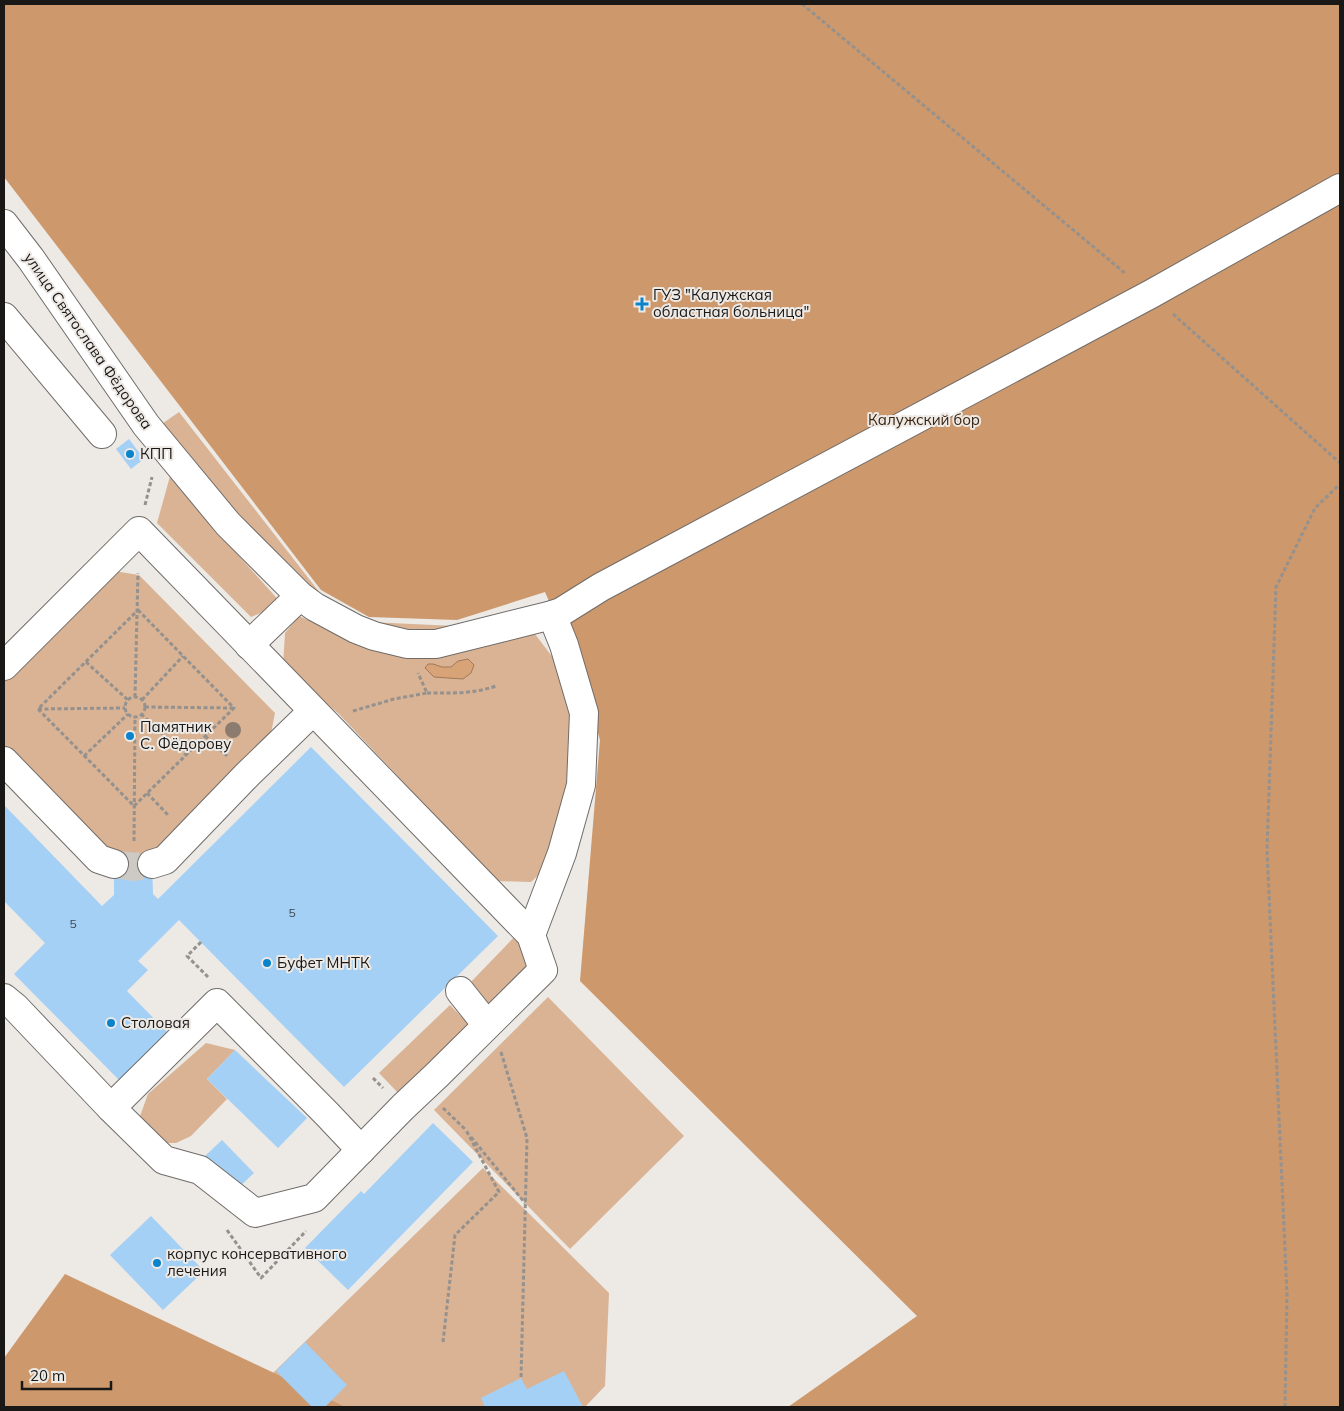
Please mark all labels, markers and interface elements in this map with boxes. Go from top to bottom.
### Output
street label: улица Святослава Фёдорова [20,249,157,433]
place label: ГУЗ "Калужская областная больница" [653,285,809,321]
marker: ГУЗ "Калужская областная больница" [635,297,649,311]
park label: Калужский бор [868,410,980,429]
place label: КПП [140,444,173,463]
marker: КПП [124,448,136,460]
place label: Памятник С. Фёдорову [140,717,231,753]
marker: Памятник С. Фёдорову [124,730,136,742]
house number: 5 [288,905,296,920]
house number: 5 [69,916,77,931]
place label: Буфет МНТК [277,953,370,972]
marker: Буфет МНТК [261,957,273,969]
place label: Столовая [121,1013,190,1032]
marker: Столовая [105,1017,117,1029]
place label: корпус консервативного лечения [167,1244,347,1280]
marker: корпус консервативного лечения [151,1257,163,1269]
scale bar [22,1358,111,1390]
text: 20 m [30,1366,65,1385]

